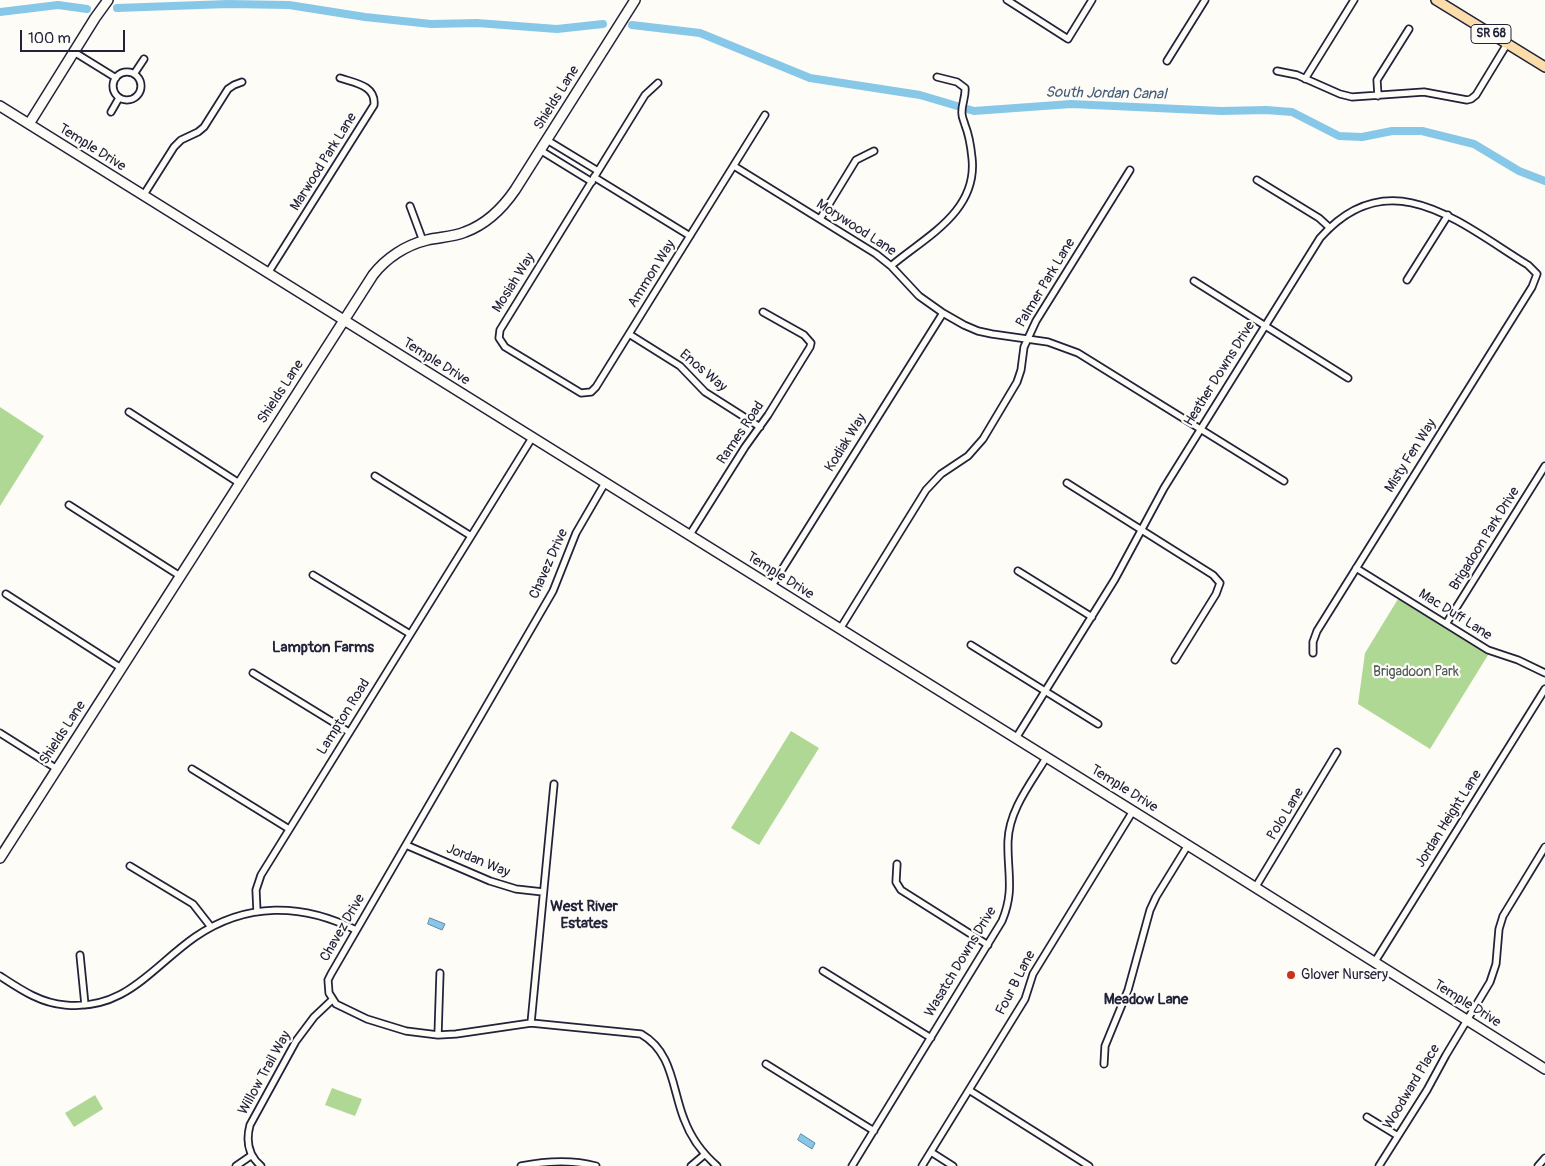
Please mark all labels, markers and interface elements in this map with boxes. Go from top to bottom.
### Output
scale bar [22,20,128,52]
road number: SR 68 [1471,24,1511,44]
text: 100 m [28,29,71,48]
street label: Shields Lane [531,63,583,133]
water label: South Jordan Canal [1045,84,1167,104]
street label: Marwood Park Lane [287,110,361,214]
street label: Temple Drive [55,121,129,175]
street label: Morywood Lane [813,196,899,260]
street label: Palmer Park Lane [1013,235,1079,331]
street label: Ammon Way [625,237,679,311]
street label: Mosiah Way [489,250,539,316]
street label: Heather Downs Drive [1181,318,1259,430]
street label: Temple Drive [399,335,473,389]
street label: Enos Way [676,346,730,396]
street label: Shields Lane [254,357,308,427]
street label: Rames Road [714,398,768,468]
street label: Kodiak Way [822,411,870,475]
street label: Misty Fen Way [1382,416,1440,496]
street label: Brigadoon Park Drive [1446,484,1524,594]
street label: Chavez Drive [526,526,572,602]
street label: Temple Drive [743,549,817,603]
street label: Mac Duff Lane [1415,586,1495,644]
district label: Lampton Farms [272,639,374,657]
park label: Brigadoon Park [1373,664,1459,680]
street label: Lampton Road [314,676,374,758]
street label: Shields Lane [36,698,90,768]
street label: Temple Drive [1087,762,1161,816]
street label: Jordan Height Lane [1412,767,1486,871]
street label: Polo Lane [1264,785,1308,843]
street label: Jordan Way [444,841,512,881]
street label: Chavez Drive [317,891,369,965]
district label: West River Estates [550,898,618,933]
street label: Wasatch Downs Drive [921,904,1001,1020]
street label: Four B Lane [993,948,1039,1018]
place label: Glover Nursery [1301,967,1388,983]
marker: Glover Nursery [1285,969,1297,981]
street label: Temple Drive [1430,977,1504,1031]
district label: Meadow Lane [1104,991,1188,1009]
street label: Willow Trail Way [235,1028,295,1118]
street label: Woodward Place [1380,1042,1444,1132]

